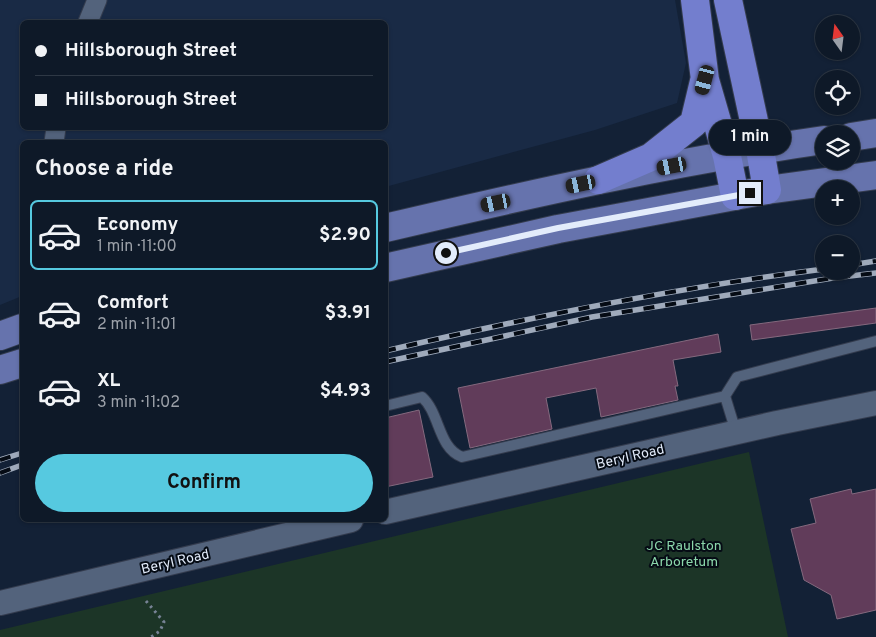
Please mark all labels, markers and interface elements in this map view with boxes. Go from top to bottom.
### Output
north arrow [815,15,860,60]
map controls [815,15,860,280]
text: Hillsborough Street [65,39,237,63]
car [693,64,716,96]
button: locate [815,70,860,115]
text: Hillsborough Street [65,88,237,112]
callout: 1 min [709,120,791,156]
button: layers [815,125,860,170]
text: 1 min [731,127,769,147]
text: Choose a ride [35,156,173,183]
car [655,156,688,176]
car [564,174,597,194]
button: + [815,180,860,225]
route end [739,182,761,204]
car [479,193,512,213]
icon: car [37,213,82,258]
text: Economy [97,213,178,237]
text: $2.90 [319,223,371,247]
button: − [815,235,860,280]
text: 1 min · 11:00 [97,237,177,257]
route start [435,242,457,264]
icon: car [37,291,82,336]
text: Comfort [97,291,169,315]
text: $3.91 [325,301,371,325]
text: 2 min · 11:01 [97,315,176,335]
icon: car [37,369,82,414]
text: XL [97,369,120,393]
text: $4.93 [320,379,371,403]
text: 3 min · 11:02 [97,393,180,413]
street label: Beryl Road [595,441,666,474]
button: Confirm [35,454,373,512]
park label: JC Raulston Arboretum [646,538,722,571]
street label: Beryl Road [140,546,211,579]

